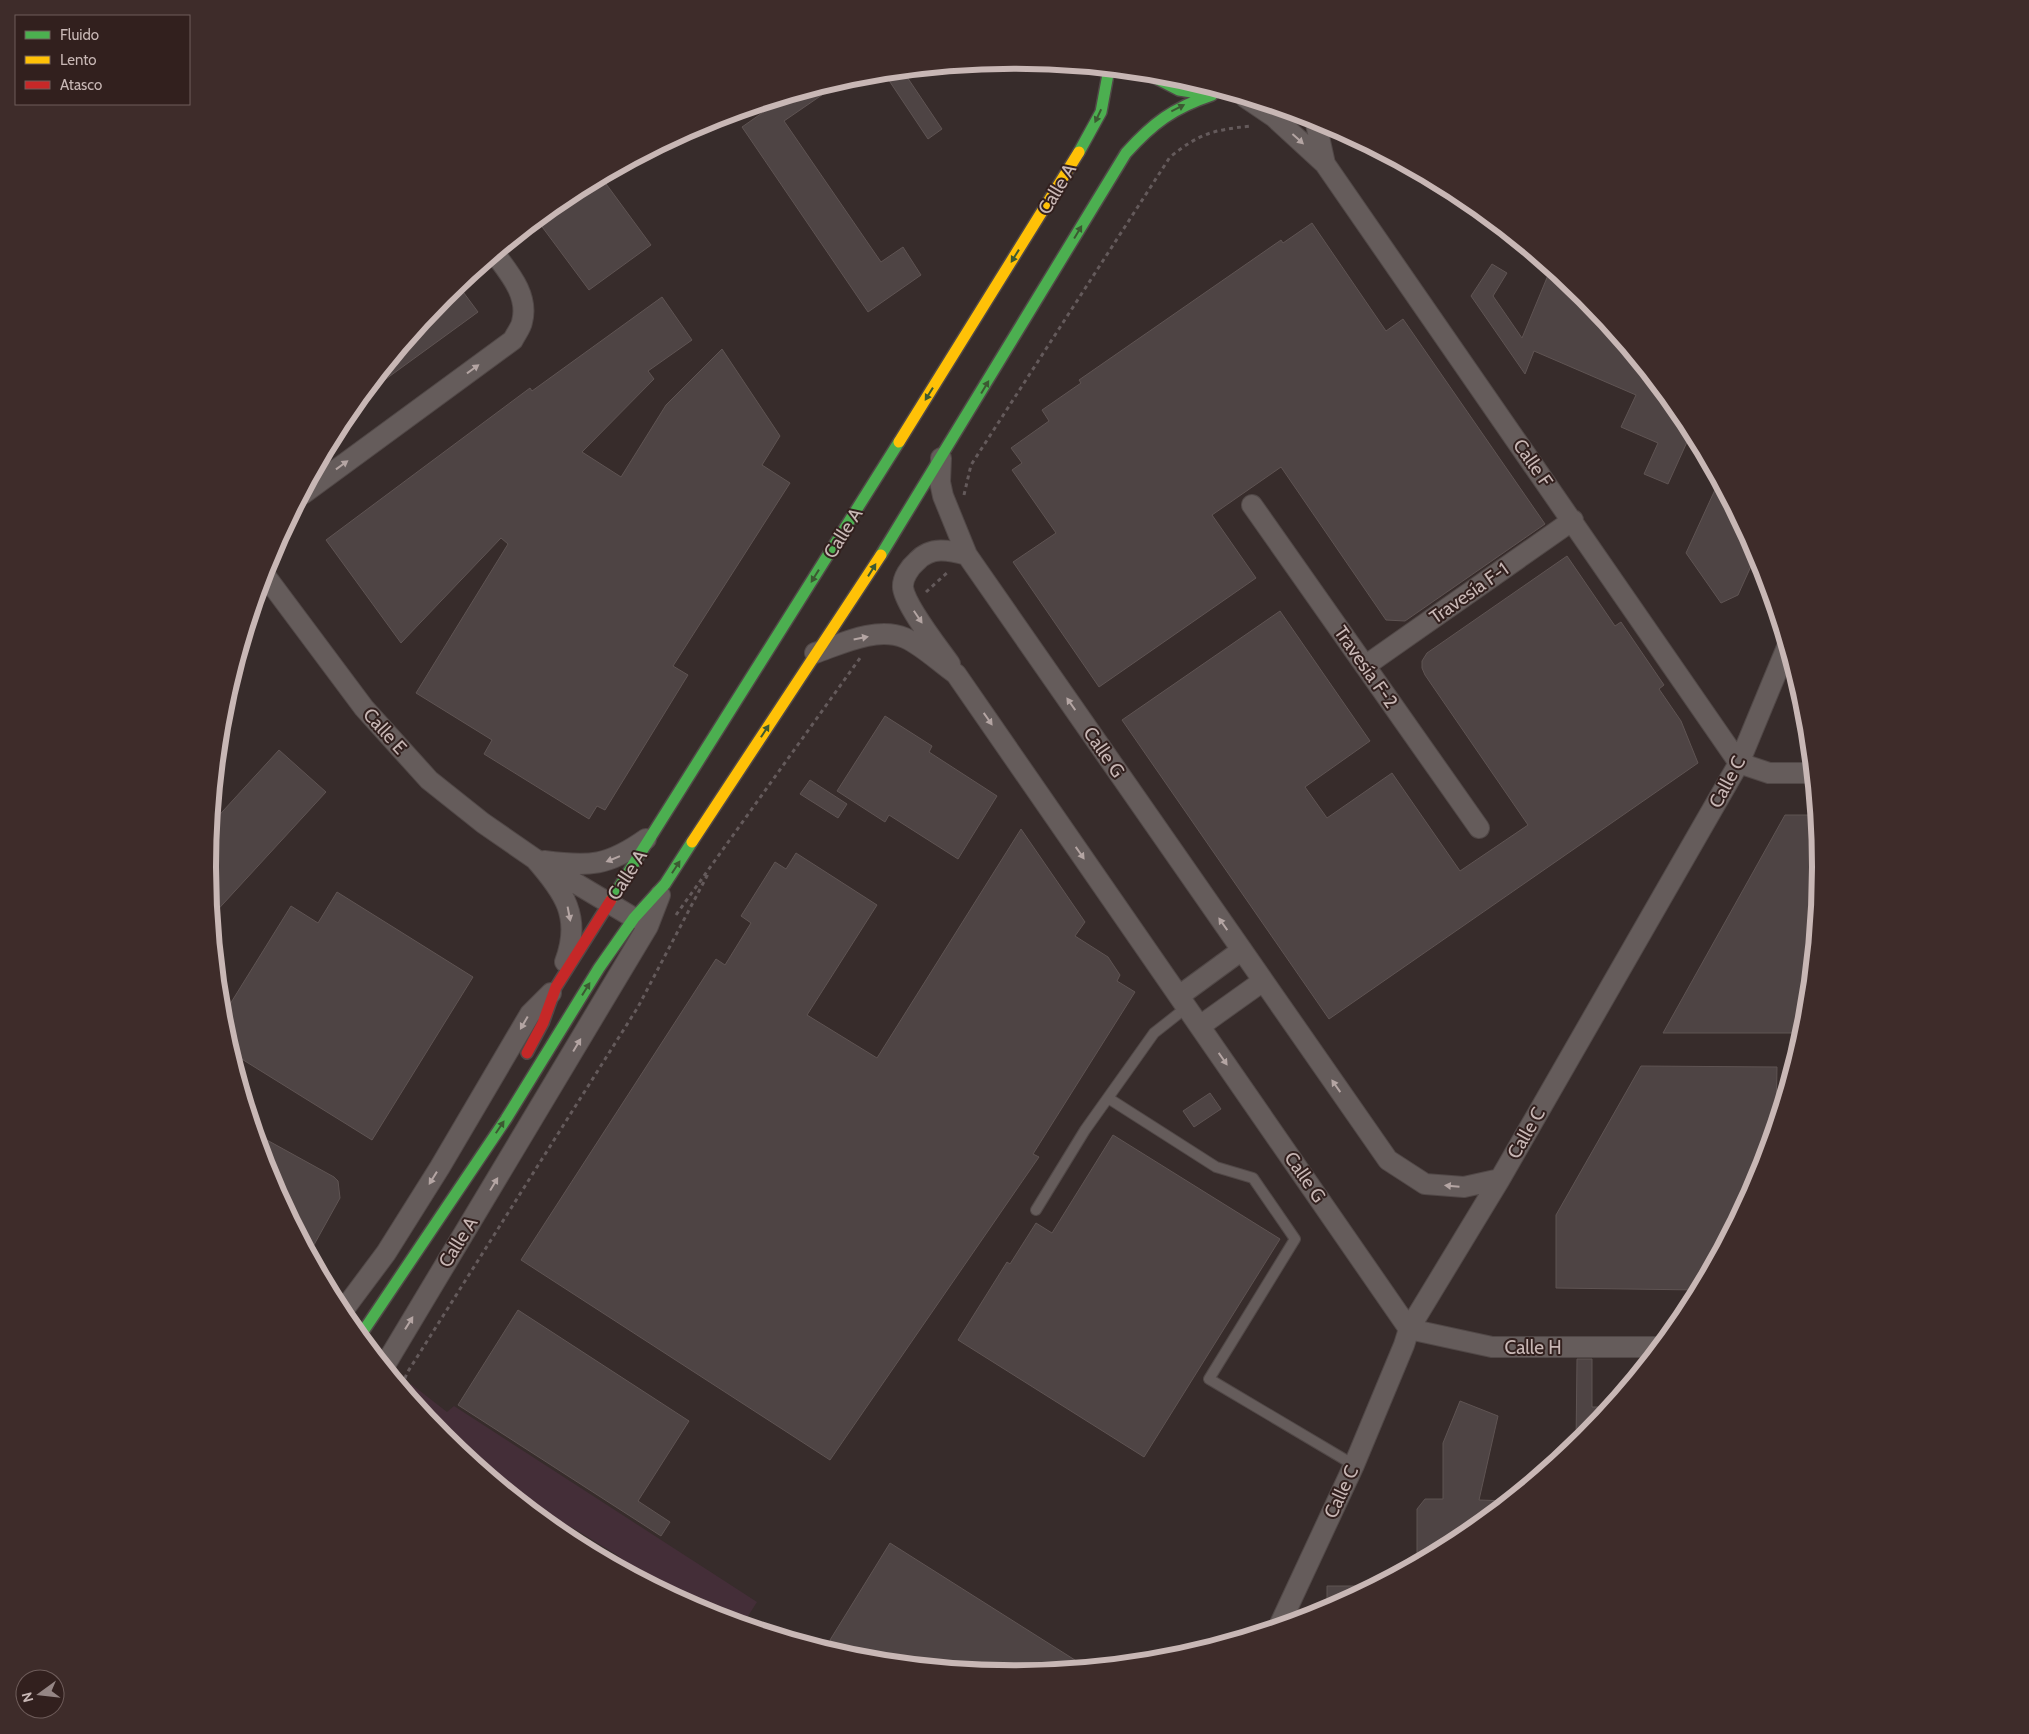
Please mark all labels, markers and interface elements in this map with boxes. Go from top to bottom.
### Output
legend [15,15,190,105]
text: Fluido [60,26,99,44]
text: Lento [60,51,97,69]
text: Atasco [60,76,102,94]
one-way arrow [1171,104,1185,112]
one-way arrow [1094,109,1102,124]
one-way arrow [1291,133,1303,145]
street label: Calle A [1033,159,1081,219]
one-way arrow [1073,226,1082,239]
one-way arrow [1011,250,1020,263]
one-way arrow [466,364,480,374]
one-way arrow [980,380,989,393]
one-way arrow [925,387,934,401]
street label: Calle F [1508,434,1558,492]
one-way arrow [335,460,348,471]
street label: Calle A [819,503,868,563]
street label: Travesía F-1 [1425,557,1513,629]
one-way arrow [867,563,877,576]
one-way arrow [811,570,820,583]
one-way arrow [913,610,923,624]
street label: Travesía F-2 [1329,622,1403,712]
one-way arrow [854,634,869,642]
one-way arrow [1066,697,1076,711]
street label: Calle E [358,703,412,759]
one-way arrow [983,713,993,726]
street label: Calle G [1078,722,1130,782]
one-way arrow [760,724,769,737]
street label: Calle C [1704,752,1750,812]
street label: Calle A [602,845,652,904]
one-way arrow [1075,846,1085,860]
one-way arrow [606,855,620,863]
one-way arrow [671,860,681,874]
one-way arrow [566,907,574,923]
one-way arrow [1218,917,1228,930]
one-way arrow [582,983,591,996]
one-way arrow [520,1017,529,1030]
one-way arrow [573,1039,582,1052]
one-way arrow [1218,1052,1227,1065]
one-way arrow [1331,1079,1341,1092]
street label: Calle C [1502,1103,1550,1163]
one-way arrow [495,1121,505,1134]
street label: Calle G [1279,1147,1331,1207]
one-way arrow [428,1172,437,1185]
one-way arrow [489,1178,498,1191]
one-way arrow [1444,1182,1460,1190]
street label: Calle A [434,1212,483,1272]
one-way arrow [404,1317,413,1330]
street label: Calle H [1504,1336,1562,1359]
street label: Calle C [1319,1462,1363,1522]
north arrow [15,1669,65,1719]
text: N [17,1690,37,1704]

